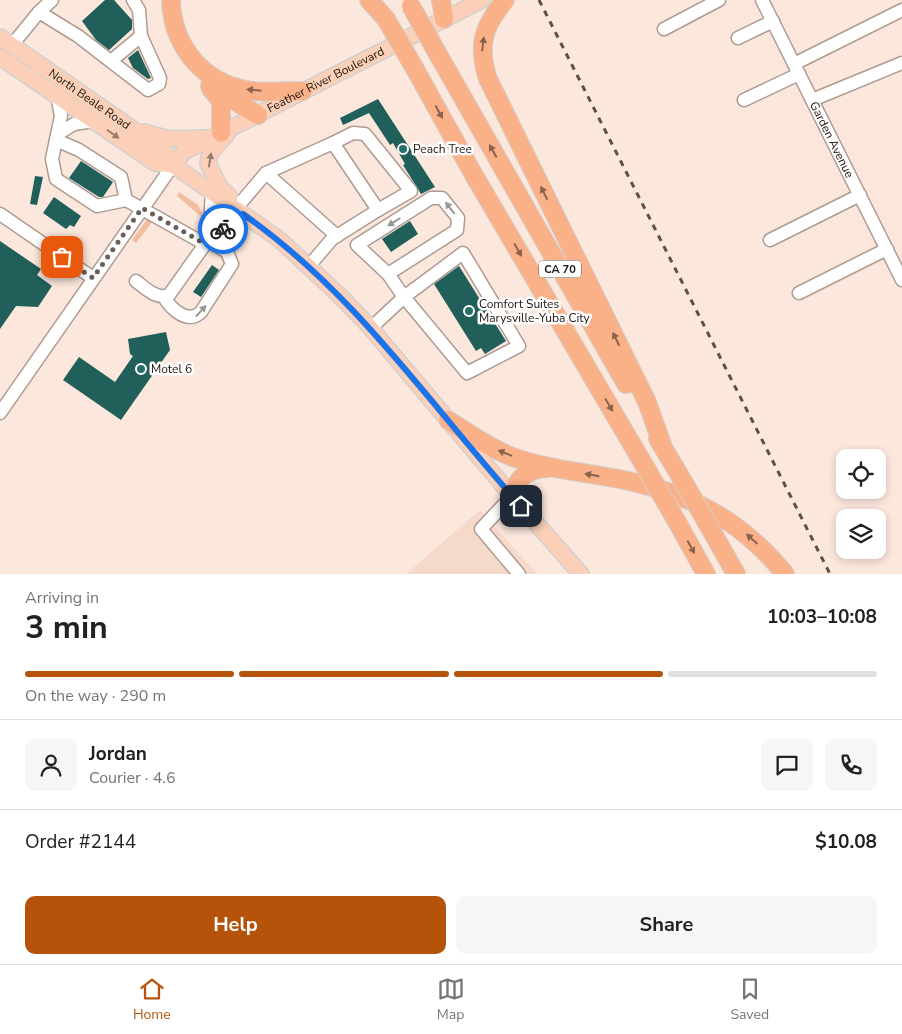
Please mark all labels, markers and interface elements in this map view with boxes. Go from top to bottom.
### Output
one-way arrow [479,36,487,52]
street label: Feather River Boulevard [264,43,387,116]
street label: North Beale Road [46,65,134,133]
one-way arrow [246,86,262,94]
street label: Garden Avenue [806,99,858,180]
one-way arrow [435,105,443,119]
one-way arrow [106,129,119,139]
place label: Peach Tree [413,141,472,157]
marker: Peach Tree [397,143,409,155]
one-way arrow [488,145,497,158]
one-way arrow [206,152,214,168]
one-way arrow [540,186,548,200]
one-way arrow [445,202,456,215]
courier [198,204,248,254]
icon: bike [209,215,237,243]
one-way arrow [387,217,400,227]
pin [41,236,83,278]
icon: bag [48,243,76,271]
one-way arrow [513,243,522,256]
road number: CA 70 [539,260,581,278]
place label: Comfort Suites Marysville-Yuba City [479,296,591,326]
one-way arrow [195,305,207,317]
marker: Comfort Suites Marysville-Yuba City [463,305,475,317]
one-way arrow [612,331,620,346]
place label: Motel 6 [151,361,192,377]
marker: Motel 6 [135,363,147,375]
one-way arrow [604,399,613,412]
one-way arrow [498,449,512,457]
map controls [836,449,886,559]
button: locate [836,449,886,499]
one-way arrow [583,470,599,478]
pin [500,485,542,527]
icon: home [507,492,535,520]
button: layers [836,509,886,559]
one-way arrow [746,533,759,544]
one-way arrow [686,540,695,554]
text: Arriving in [25,587,99,609]
text: 10:03–10:08 [767,604,877,630]
text: 3 min [25,606,108,649]
text: On the way · 290 m [25,685,166,707]
button: person [25,739,77,791]
button: chat [761,739,813,791]
button: phone [825,739,877,791]
text: Jordan [89,741,147,767]
text: Courier · 4.6 [89,767,175,789]
text: Order #2144 [25,829,136,855]
text: $10.08 [815,829,877,855]
button: Help [25,896,446,954]
button: Share [456,896,877,954]
tab: Home [133,975,171,1024]
tab: Map [437,975,465,1024]
tab: Saved [730,975,769,1024]

